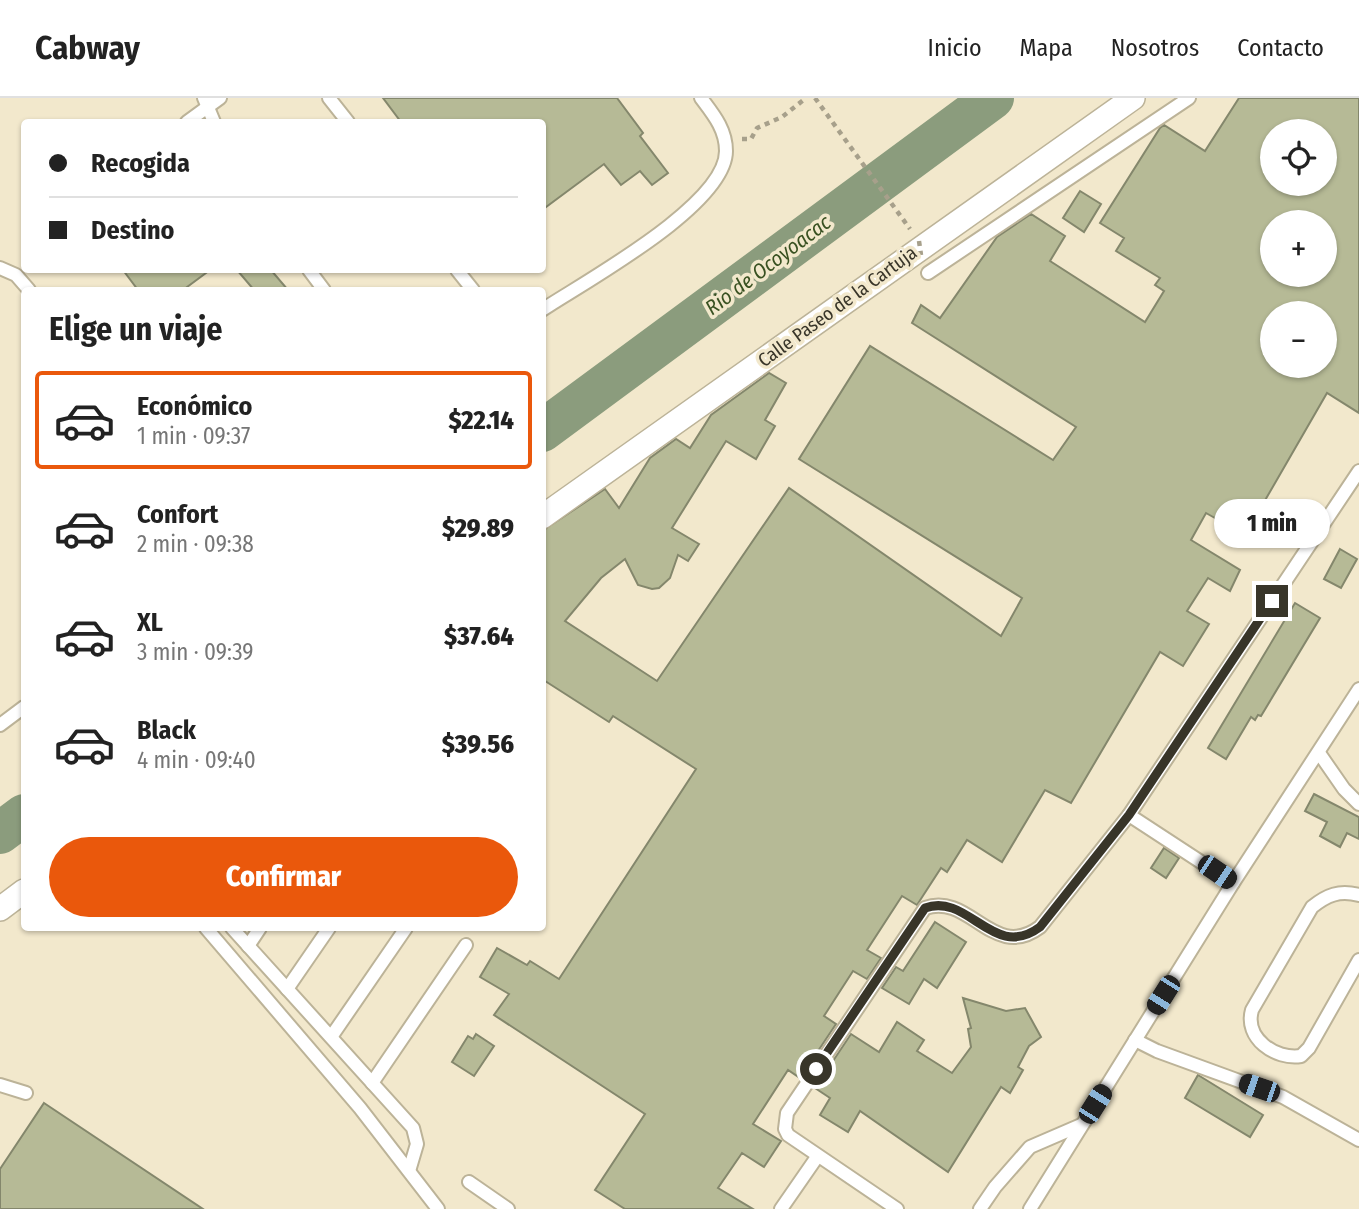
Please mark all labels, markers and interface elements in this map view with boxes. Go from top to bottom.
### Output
text: Cabway [35,28,140,68]
text: Inicio [928,34,982,62]
text: Mapa [1020,34,1073,62]
text: Nosotros [1111,34,1199,62]
text: Contacto [1237,34,1324,62]
map controls [1260,119,1337,378]
button: locate [1260,119,1337,196]
text: Recogida [91,148,190,179]
water label: Rio de Ocoyoacac [700,209,837,321]
button: + [1260,210,1337,287]
text: Destino [91,215,174,246]
street label: Calle Paseo de la Cartuja [753,241,921,372]
button: − [1260,301,1337,378]
text: Elige un viaje [49,310,222,348]
icon: car [53,389,116,452]
text: Económico [137,391,252,422]
text: $22.14 [448,405,514,436]
text: 1 min · 09:37 [137,422,250,450]
icon: car [53,497,116,560]
text: Confort [137,499,218,530]
callout: 1 min [1214,500,1330,548]
text: 1 min [1247,509,1297,537]
text: $29.89 [442,513,514,544]
text: 2 min · 09:38 [137,530,254,558]
route end [1256,585,1288,617]
icon: car [53,605,116,668]
text: XL [137,607,163,638]
text: $37.64 [444,621,514,652]
text: 3 min · 09:39 [137,638,253,666]
icon: car [53,713,116,776]
text: Black [137,715,196,746]
text: $39.56 [442,729,514,760]
text: 4 min · 09:40 [137,746,256,774]
button: Confirmar [49,837,518,917]
car [1194,852,1241,892]
car [1143,972,1184,1018]
route start [800,1053,832,1085]
car [1236,1071,1283,1105]
car [1075,1081,1116,1127]

